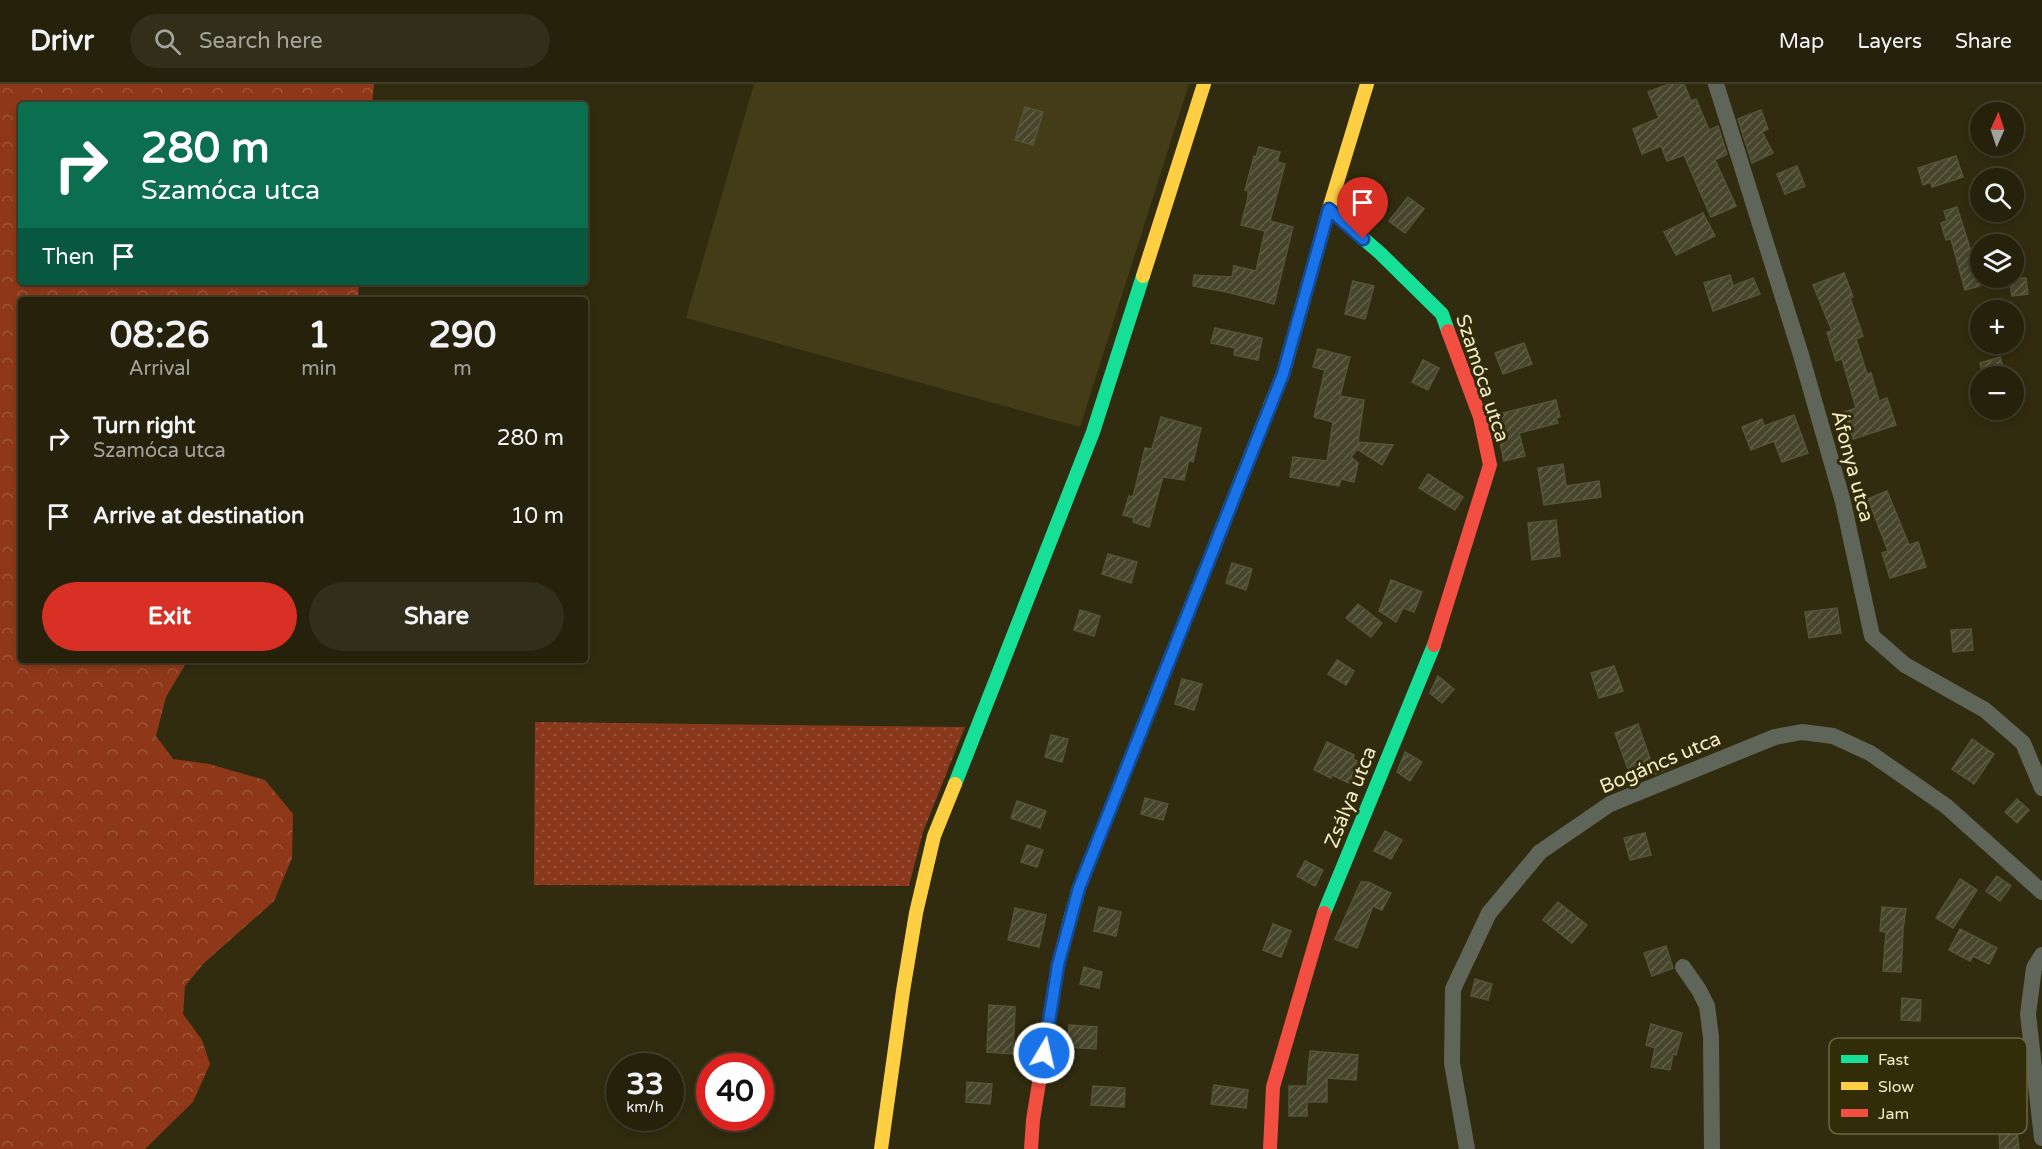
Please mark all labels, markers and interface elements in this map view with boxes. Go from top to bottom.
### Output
search box [130,14,550,68]
text: Drivr [30,24,94,58]
icon: search [151,25,184,58]
text: Search here [199,28,323,54]
text: Map [1779,29,1824,54]
text: Layers [1857,29,1922,54]
text: Share [1955,29,2012,54]
north arrow [1970,102,2024,156]
map controls [1970,102,2024,420]
text: 280 m [141,123,270,174]
icon: right [42,126,120,204]
button: search [1970,168,2024,222]
text: Szamóca utca [141,174,320,207]
pin [1337,177,1388,239]
icon: arrive [1346,186,1379,219]
button: layers [1970,234,2024,288]
icon: arrive [107,240,140,273]
text: Then [42,244,95,270]
button: + [1970,300,2024,354]
street label: Szamóca utca [1450,311,1514,445]
text: 08:26 [110,314,210,357]
text: 1 [308,314,330,357]
text: 290 [428,314,496,357]
text: Arrival [129,357,191,381]
text: min [301,357,337,381]
text: m [453,357,472,381]
button: − [1970,366,2024,420]
street label: Áfonya utca [1826,408,1879,525]
text: Turn right [93,413,195,439]
icon: right [42,422,75,455]
text: 280 m [497,425,564,451]
text: Szamóca utca [93,439,226,463]
icon: arrive [42,500,75,533]
text: Arrive at destination [93,503,304,529]
text: 10 m [510,503,564,529]
button: Exit [42,582,297,651]
button: Share [309,582,564,651]
street label: Bogáncs utca [1596,727,1724,799]
street label: Zsálya utca [1320,743,1382,852]
position arrow [1012,1021,1076,1085]
legend [1829,1038,2027,1134]
text: Fast [1878,1050,1909,1070]
speed limit sign: 40 [696,1053,774,1131]
text: 33 [626,1066,664,1103]
text: Slow [1878,1077,1914,1097]
text: km/h [626,1098,664,1116]
text: Jam [1878,1104,1909,1124]

